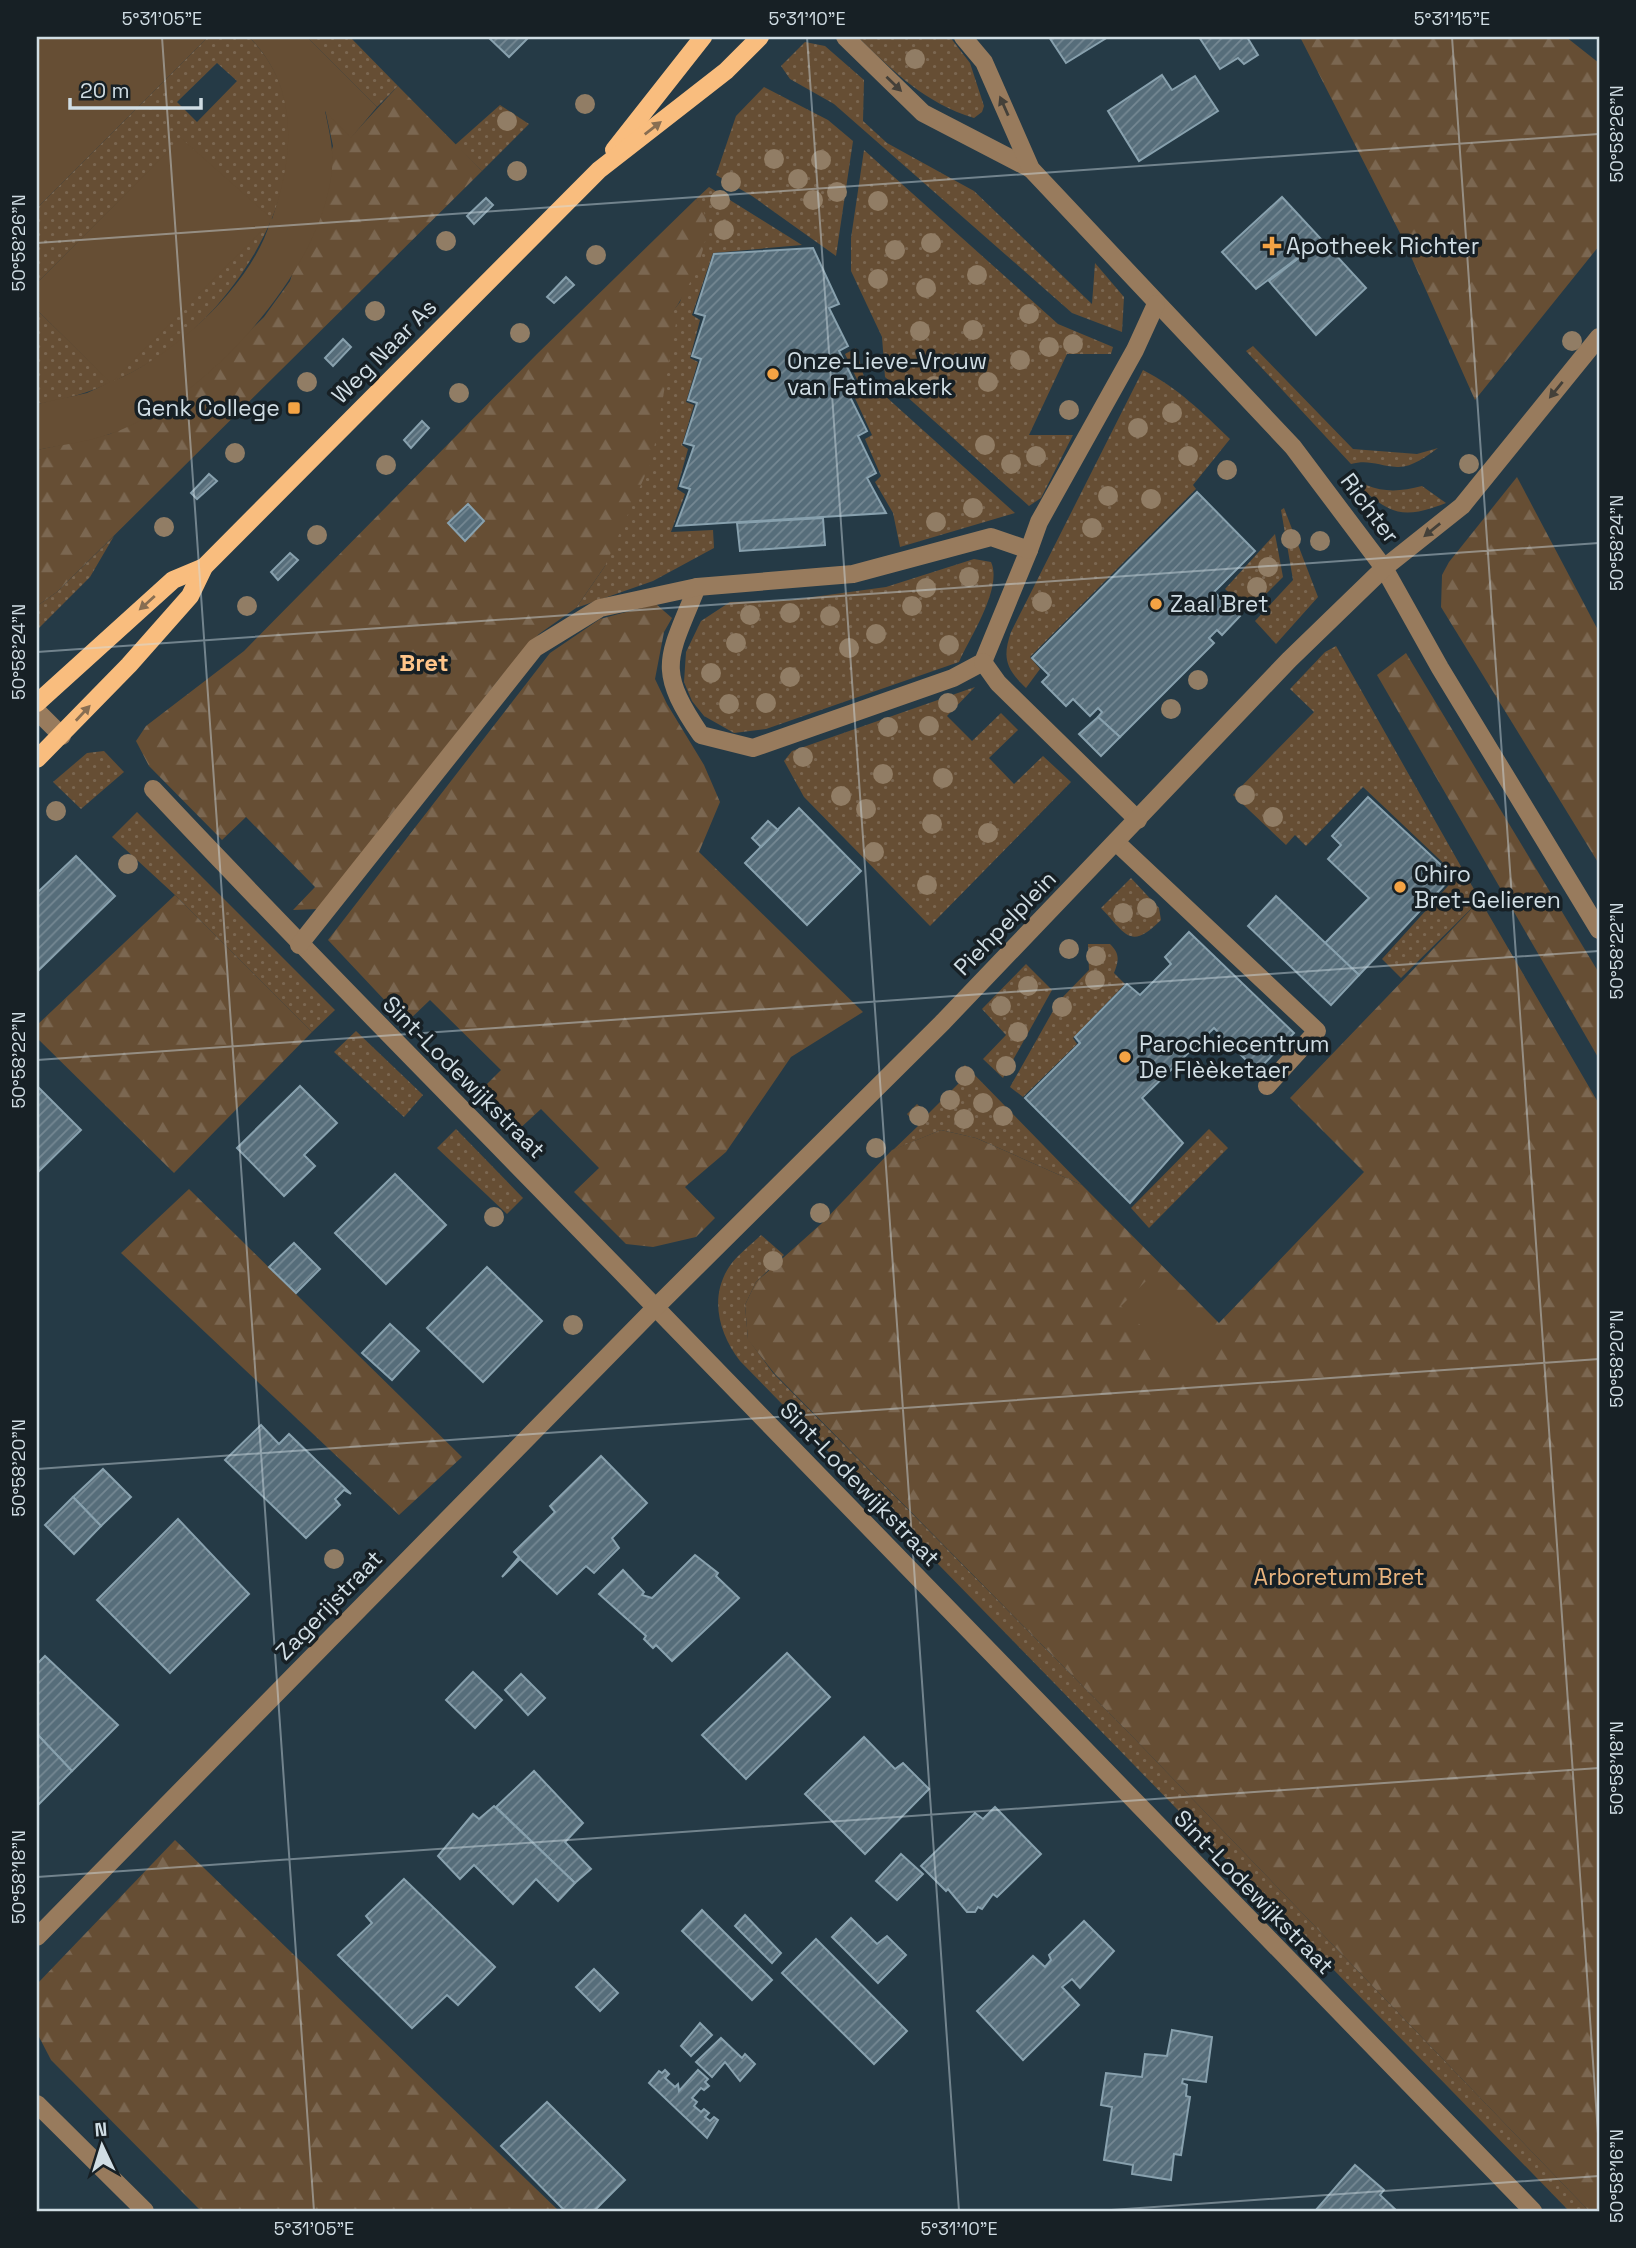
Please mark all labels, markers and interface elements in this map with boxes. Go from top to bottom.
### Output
text: 5°31'05"E [122,7,202,30]
text: 5°31'10"E [768,7,846,30]
text: 5°31'15"E [1414,7,1490,30]
scale bar [70,66,201,110]
one-way arrow [885,76,902,93]
text: 20 m [80,77,130,104]
text: 50°58'26"N [1605,85,1628,183]
one-way arrow [998,96,1010,116]
one-way arrow [643,121,661,136]
text: 50°58'26"N [7,194,30,292]
place label: Apotheek Richter [1286,231,1479,261]
marker: Apotheek Richter [1264,238,1280,254]
street label: Weg Naar As [325,292,443,410]
place label: Onze-Lieve-Vrouw van Fatimakerk [787,346,987,402]
marker: Onze-Lieve-Vrouw van Fatimakerk [765,366,781,382]
one-way arrow [1549,382,1564,399]
place label: Genk College [137,393,280,423]
marker: Genk College [286,400,302,416]
street label: Richter [1334,467,1406,549]
text: 50°58'24"N [1605,495,1628,591]
one-way arrow [1423,522,1440,537]
place label: Zaal Bret [1170,589,1268,619]
one-way arrow [138,595,156,611]
marker: Zaal Bret [1148,596,1164,612]
text: 50°58'24"N [7,604,30,700]
district label: Bret [399,647,449,678]
one-way arrow [75,705,91,722]
place label: Chiro Bret-Gelieren [1414,859,1561,915]
street label: Piehpelplein [947,864,1063,982]
marker: Chiro Bret-Gelieren [1392,879,1408,895]
text: 50°58'22"N [1605,902,1628,1000]
street label: Sint-Lodewijkstraat [376,989,552,1165]
text: 50°58'22"N [7,1011,30,1109]
place label: Parochiecentrum De Flèèketaer [1139,1029,1330,1085]
marker: Parochiecentrum De Flèèketaer [1117,1049,1133,1065]
text: 50°58'20"N [1605,1310,1628,1408]
street label: Sint-Lodewijkstraat [774,1395,946,1573]
text: 50°58'20"N [7,1419,30,1517]
street label: Zagerijstraat [269,1544,389,1666]
park label: Arboretum Bret [1253,1562,1425,1592]
text: 50°58'18"N [1605,1721,1628,1815]
street label: Sint-Lodewijkstraat [1168,1803,1340,1981]
text: 50°58'18"N [7,1830,30,1924]
north arrow [66,2112,136,2182]
text: N [94,2117,108,2142]
text: 50°58'16"N [1605,2129,1628,2223]
text: 5°31'05"E [274,2217,354,2240]
text: 5°31'10"E [920,2217,998,2240]

